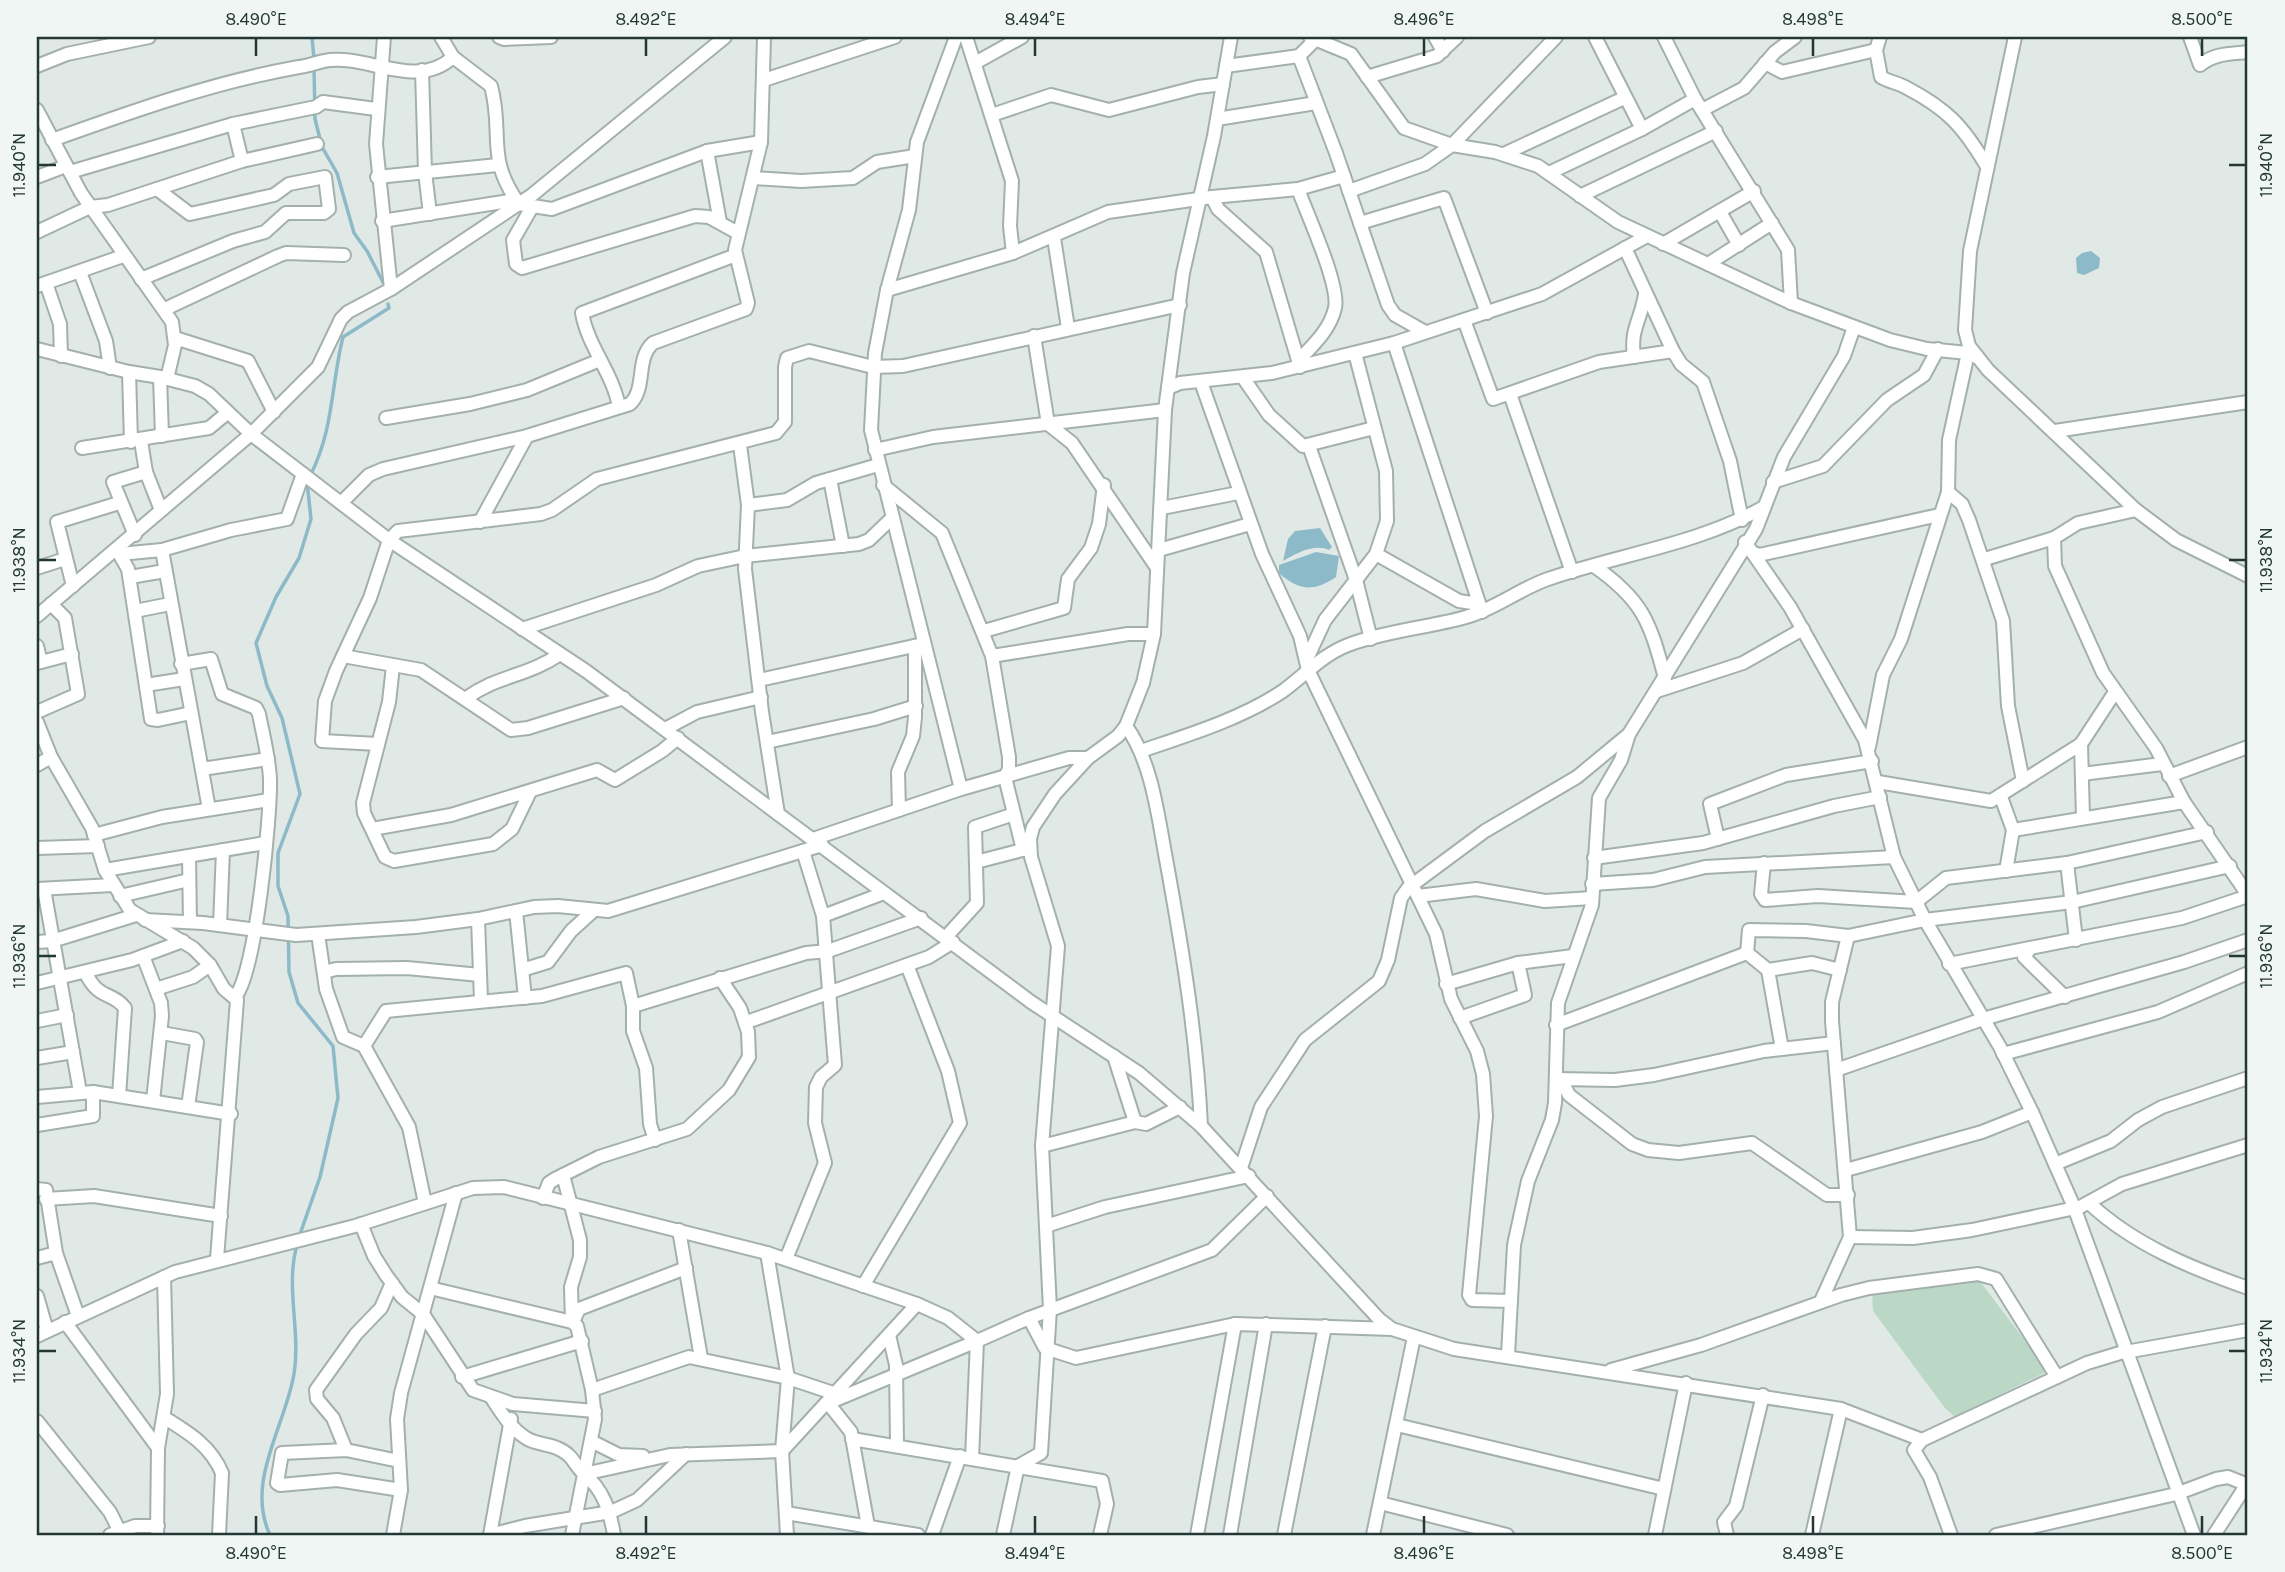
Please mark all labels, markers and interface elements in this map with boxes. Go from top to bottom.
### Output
text: 8.490°E [225,8,287,30]
text: 8.492°E [615,8,677,30]
text: 8.494°E [1004,8,1066,30]
text: 8.496°E [1393,8,1455,30]
text: 8.498°E [1782,8,1844,30]
text: 8.500°E [2171,8,2233,30]
text: 11.940°N [8,133,30,197]
text: 11.940°N [2255,133,2277,197]
text: 11.938°N [8,527,30,593]
text: 11.938°N [2255,527,2277,593]
text: 11.936°N [8,924,30,988]
text: 11.936°N [2255,924,2277,988]
text: 11.934°N [8,1319,30,1383]
text: 11.934°N [2255,1319,2277,1383]
text: 8.490°E [225,1542,287,1564]
text: 8.492°E [615,1542,677,1564]
text: 8.494°E [1004,1542,1066,1564]
text: 8.496°E [1393,1542,1455,1564]
text: 8.498°E [1782,1542,1844,1564]
text: 8.500°E [2171,1542,2233,1564]

